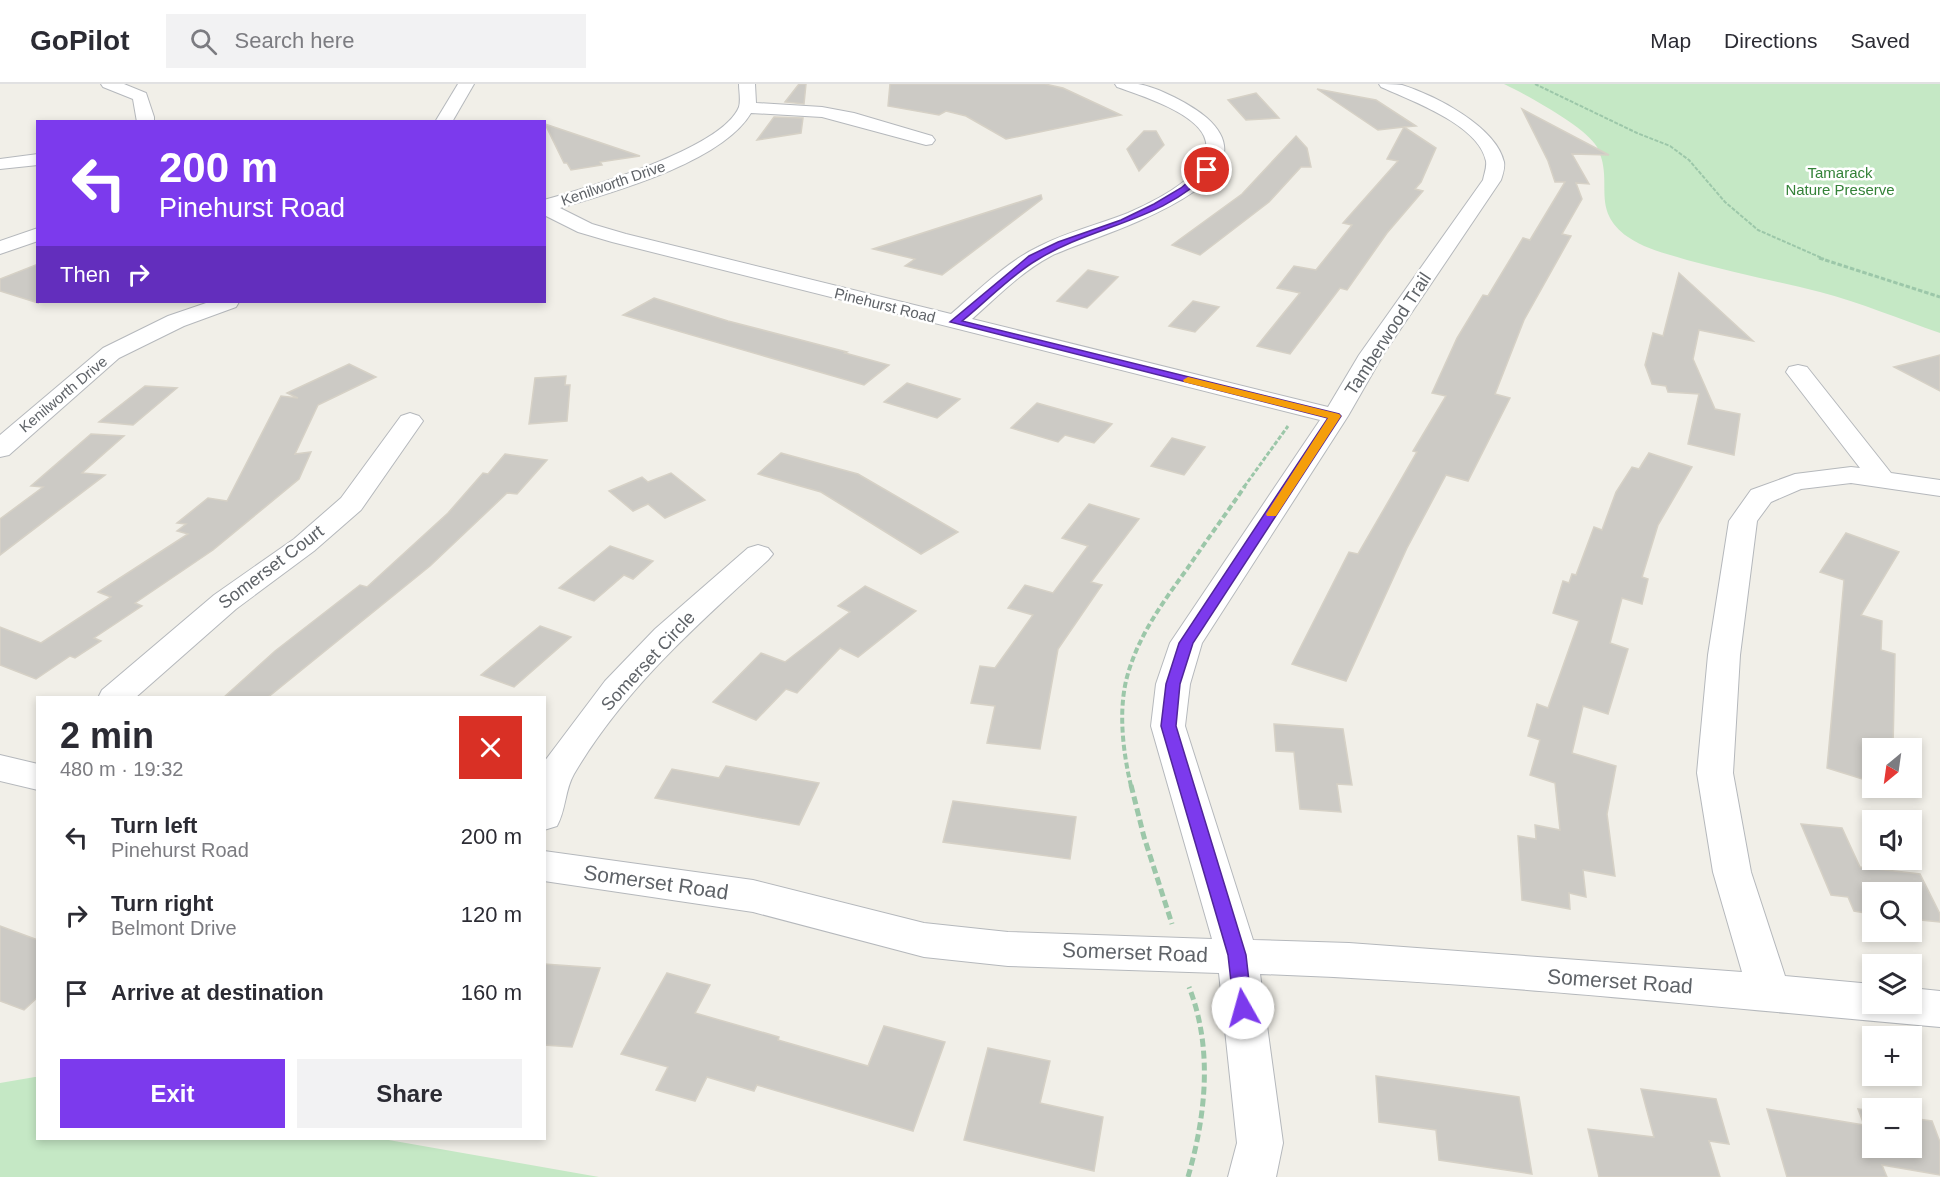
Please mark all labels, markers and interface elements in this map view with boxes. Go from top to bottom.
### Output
search box [166,14,586,68]
text: GoPilot [30,25,130,56]
icon: search [187,25,220,58]
text: Search here [235,28,354,53]
text: Map [1650,29,1691,52]
text: Directions [1724,29,1817,52]
text: Saved [1850,29,1910,52]
icon: left [60,144,138,222]
text: 200 m [159,144,278,191]
pin [1181,144,1232,195]
icon: arrive [1190,153,1223,186]
street label: Kenilworth Drive [559,157,667,209]
park label: Tamarack Nature Preserve [1785,164,1895,198]
text: Pinehurst Road [159,193,345,223]
icon: right [122,258,155,291]
text: Then [60,262,110,287]
street label: Tamberwood Trail [1341,269,1435,399]
street label: Pinehurst Road [833,284,937,326]
street label: Kenilworth Drive [16,352,110,436]
street label: Somerset Court [215,521,327,613]
street label: Somerset Circle [597,607,699,715]
text: 2 min [60,715,154,756]
button: close [459,716,522,779]
north arrow [1862,738,1922,798]
map controls [1862,738,1922,1158]
text: 480 m · 19:32 [60,758,183,780]
button: sound [1862,810,1922,870]
text: Turn left [111,813,197,838]
icon: left [60,821,93,854]
text: 200 m [461,824,522,849]
text: Pinehurst Road [111,839,249,861]
street label: Somerset Road [582,860,730,904]
button: search [1862,882,1922,942]
text: Turn right [111,891,213,916]
icon: right [60,899,93,932]
text: 120 m [461,902,522,927]
text: Belmont Drive [111,917,237,939]
street label: Somerset Road [1062,938,1208,966]
button: layers [1862,954,1922,1014]
street label: Somerset Road [1546,964,1694,998]
position arrow [1211,976,1275,1040]
icon: arrive [60,977,93,1010]
text: Arrive at destination [111,980,324,1005]
text: 160 m [461,980,522,1005]
button: + [1862,1026,1922,1086]
button: Exit [60,1059,285,1128]
button: Share [297,1059,522,1128]
button: − [1862,1098,1922,1158]

